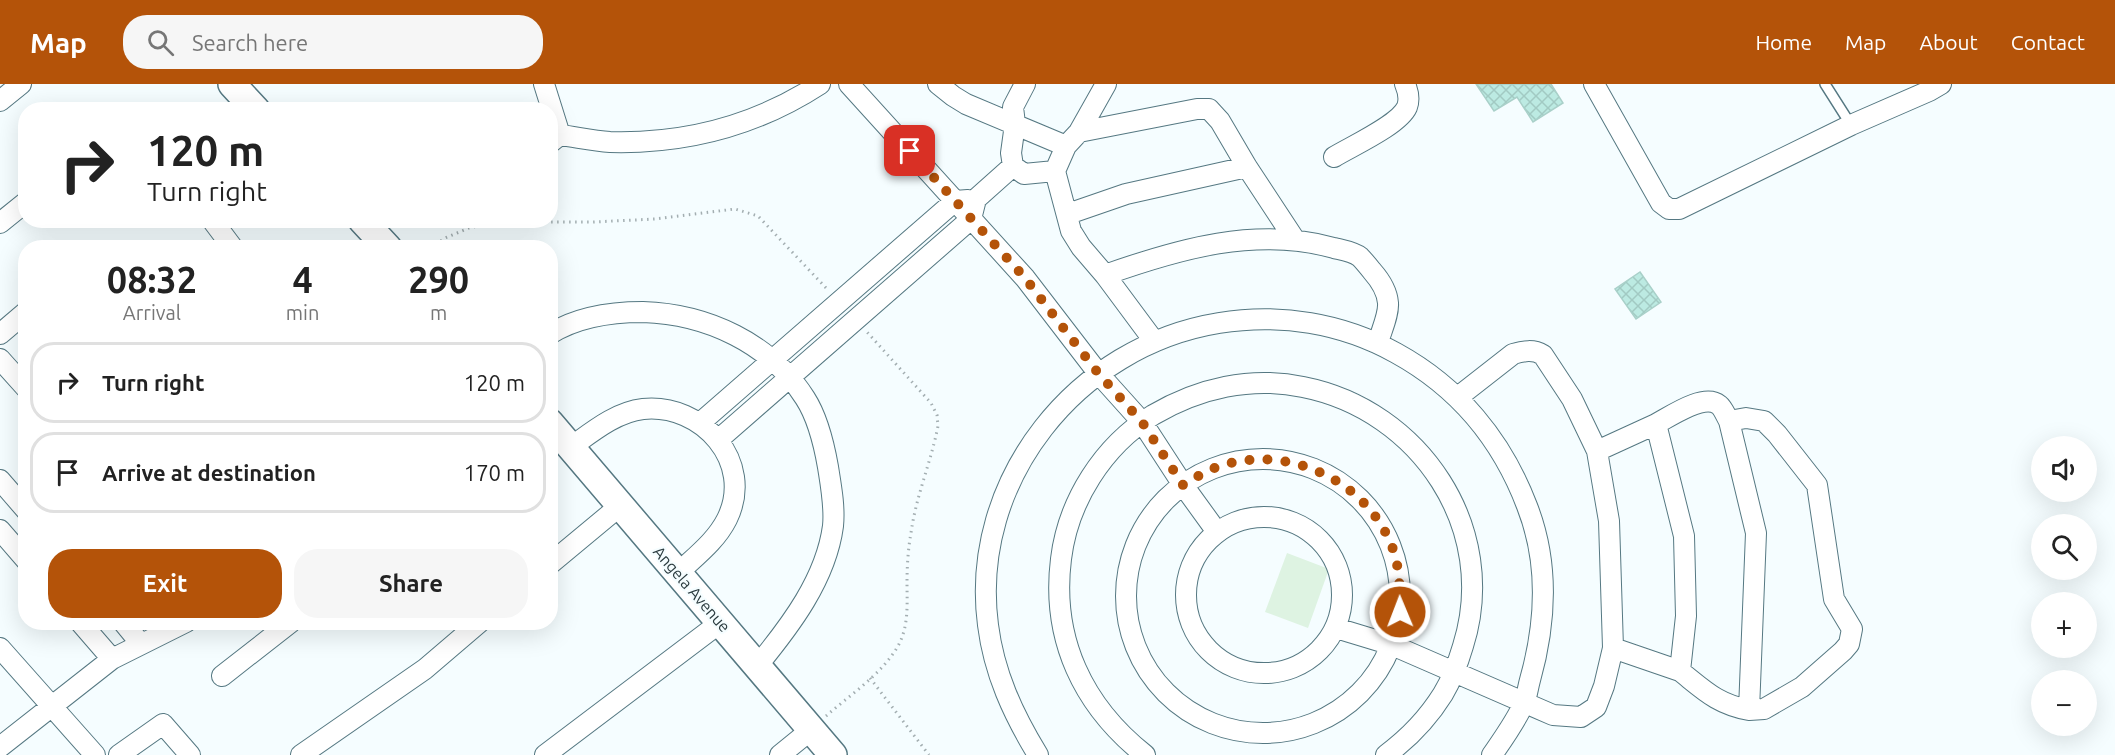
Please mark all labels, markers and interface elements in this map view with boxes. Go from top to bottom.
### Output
search box [123,15,543,69]
icon: search [144,26,177,59]
text: Map [30,27,87,58]
text: Search here [192,30,308,55]
text: Home [1755,30,1812,54]
text: Map [1845,30,1886,54]
text: About [1919,30,1978,54]
text: Contact [2011,30,2085,54]
pin [884,125,935,176]
icon: right [48,126,126,204]
text: 120 m [147,127,264,174]
icon: arrive [893,134,926,167]
text: Turn right [147,176,267,206]
text: 08:32 [107,259,197,300]
text: 4 [292,259,313,300]
text: 290 [408,259,469,300]
text: Arrival [123,301,181,324]
text: min [286,301,319,324]
text: m [430,301,447,324]
icon: right [51,366,84,399]
text: Turn right [102,370,204,395]
text: 120 m [464,370,525,395]
map controls [2031,436,2097,736]
button: sound [2031,436,2097,502]
icon: arrive [51,456,84,489]
text: Arrive at destination [102,460,316,485]
text: 170 m [464,460,525,485]
button: search [2031,514,2097,580]
street label: Angela Avenue [650,542,734,636]
button: Exit [48,549,282,618]
button: Share [294,549,528,618]
position arrow [1368,580,1432,644]
button: + [2031,592,2097,658]
button: − [2031,670,2097,736]

